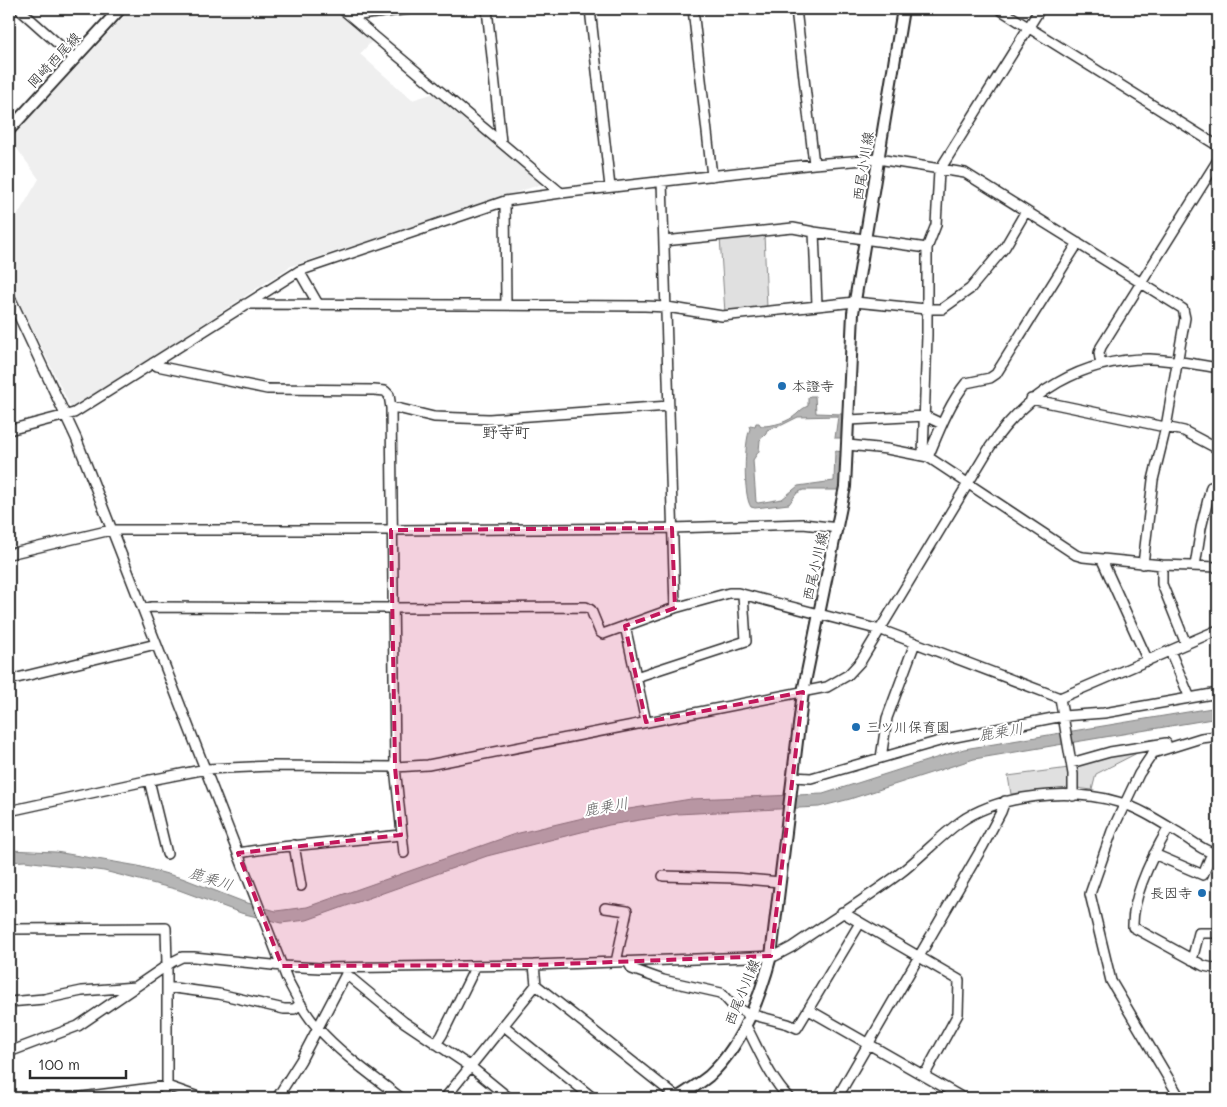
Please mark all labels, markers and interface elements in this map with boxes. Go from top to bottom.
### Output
street label: 岡崎西尾線 [23,28,84,92]
street label: 西尾小川線 [848,130,877,202]
place label: 本證寺 [792,376,834,395]
marker: 本證寺 [776,380,788,392]
district label: 野寺町 [482,421,530,442]
street label: 西尾小川線 [797,530,832,602]
place label: 三ツ川保育園 [866,717,950,736]
water label: 鹿乗川 [977,718,1025,744]
marker: 三ツ川保育園 [850,721,862,733]
water label: 鹿乗川 [582,792,630,820]
water label: 鹿乗川 [187,862,236,895]
place label: 長因寺 [1150,883,1192,902]
marker: 長因寺 [1196,887,1208,899]
street label: 西尾小川線 [720,956,763,1028]
scale bar [30,1047,126,1079]
text: 100 m [38,1054,80,1074]

